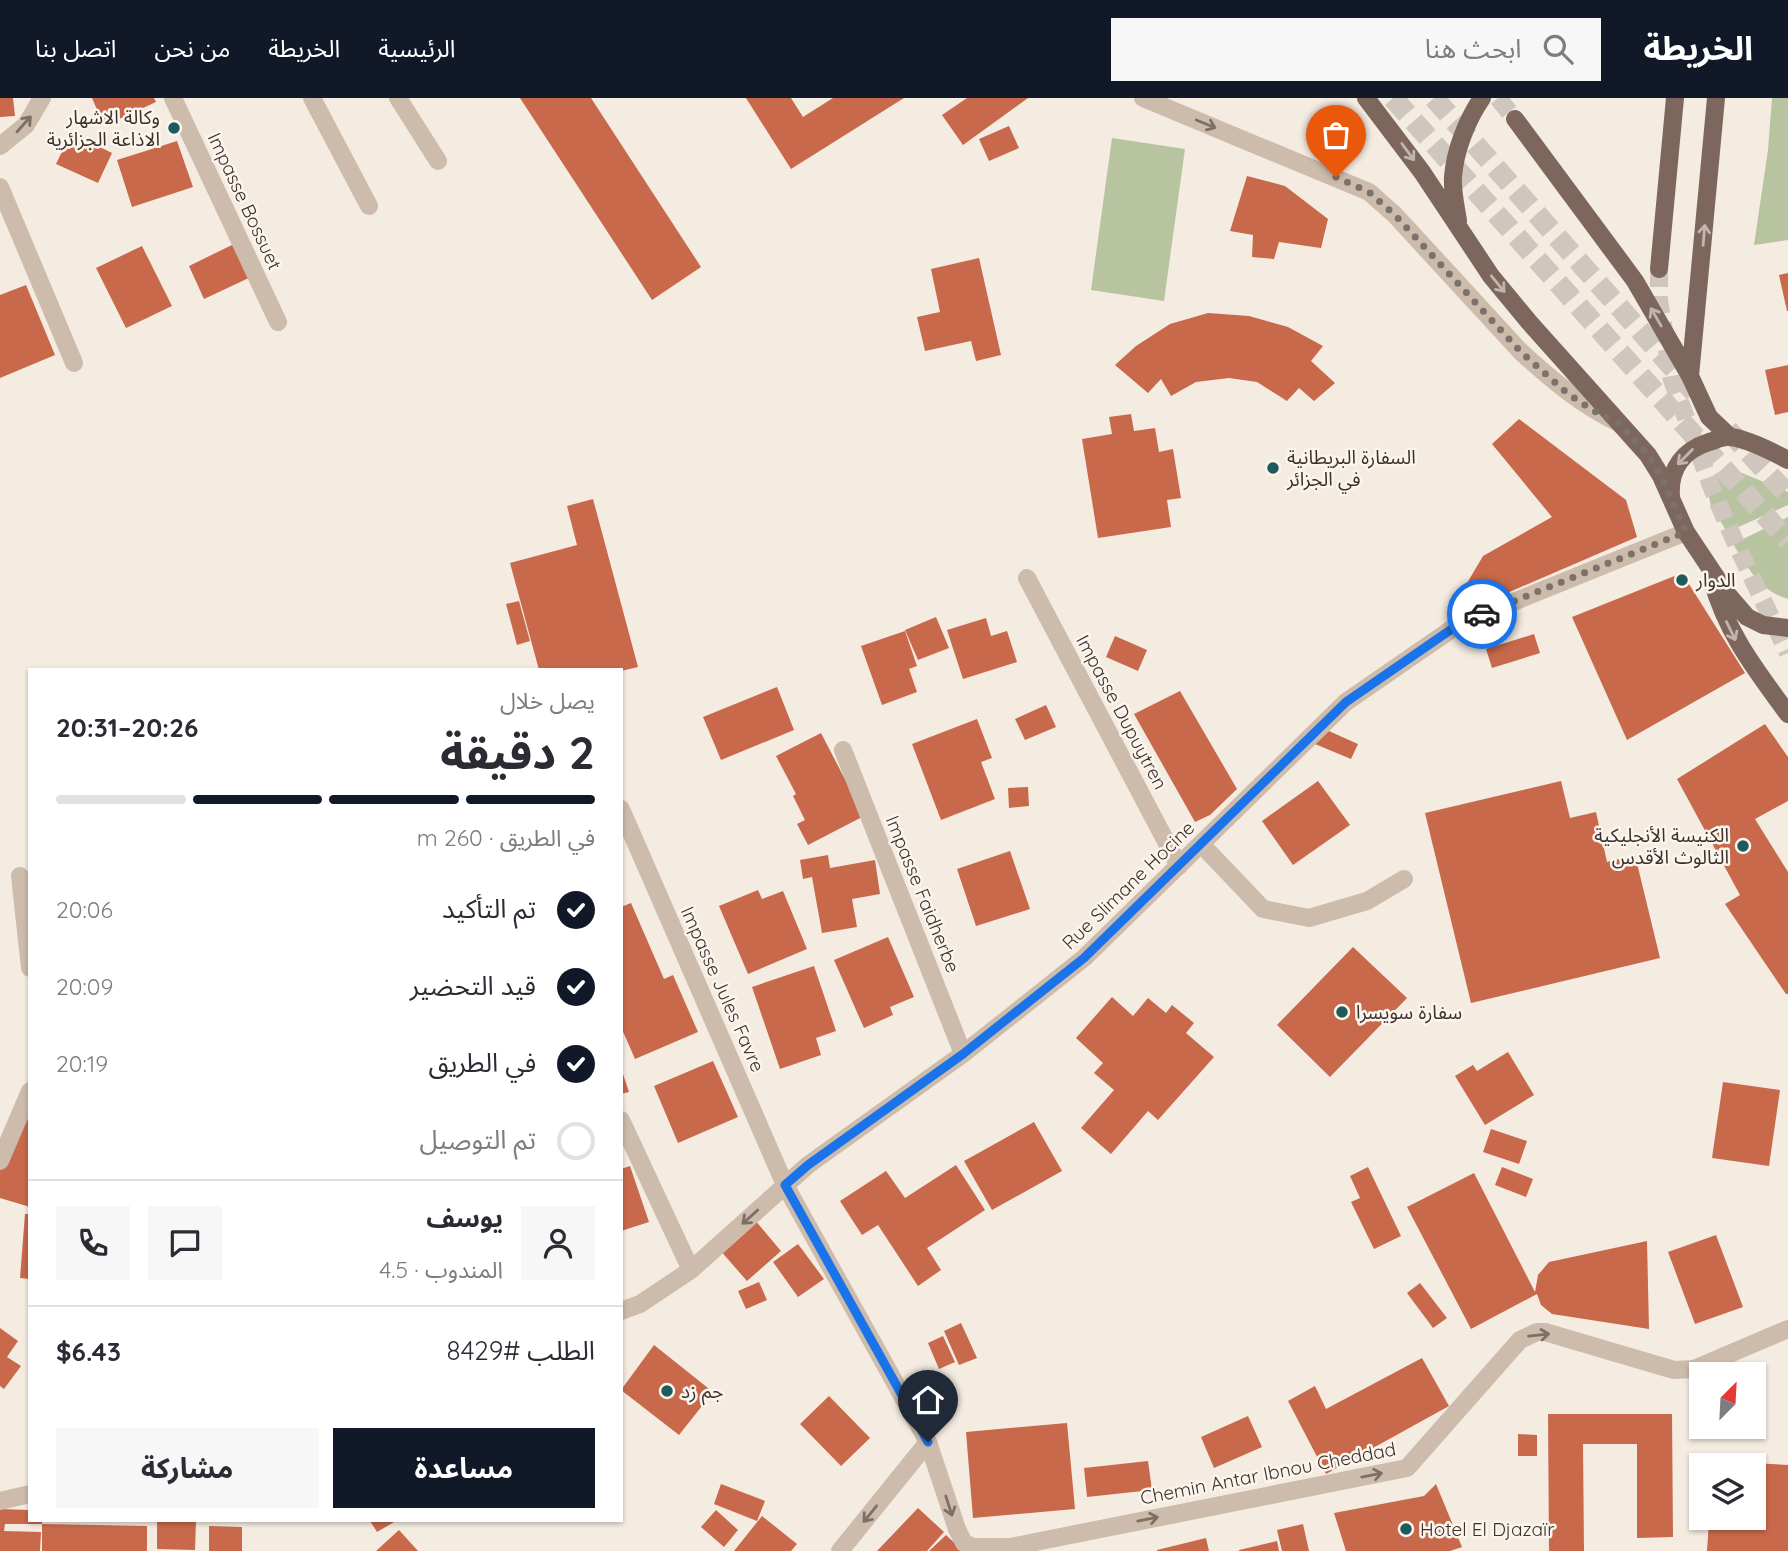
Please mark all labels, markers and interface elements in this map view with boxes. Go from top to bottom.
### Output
search box [1111,18,1601,81]
text: الخريطة [1643,27,1753,68]
icon: search [1539,30,1577,68]
text: ابحث هنا [1425,32,1521,65]
text: اتصل بنا [35,33,116,63]
text: من نحن [154,33,230,63]
text: الخريطة [268,33,340,63]
text: الرئيسية [378,33,455,63]
place label: وكالة الاشهار الاذاعة الجزائرية [47,105,160,151]
pin [1306,105,1366,177]
one-way arrow [16,115,32,133]
icon: bag [1317,116,1355,154]
one-way arrow [1195,118,1216,131]
marker: وكالة الاشهار الاذاعة الجزائرية [166,120,182,136]
street label: Impasse Bossuet [203,129,287,273]
one-way arrow [1400,142,1415,161]
one-way arrow [1698,224,1711,247]
one-way arrow [1490,275,1505,293]
one-way arrow [1649,308,1663,328]
place label: السفارة البريطانية في الجزائر [1286,445,1416,494]
one-way arrow [1677,449,1694,466]
marker: السفارة البريطانية في الجزائر [1265,460,1281,476]
place label: الدوار [1695,568,1736,592]
marker: الدوار [1674,572,1690,588]
courier [1447,579,1517,649]
icon: car [1463,595,1501,633]
one-way arrow [1725,620,1739,641]
street label: Impasse Dupuytren [1071,631,1173,793]
text: يصل خلال [500,686,595,715]
text: 20:26–20:31 [56,711,198,744]
text: 2 دقيقة [440,723,595,781]
street label: Impasse Faidherbe [881,812,965,976]
street label: Rue Slimane Hocine [1057,816,1199,954]
text: في الطريق · 260 m [417,823,595,852]
place label: الكنيسة الأنجليكية الثالوث الأقدس [1594,823,1729,869]
marker: الكنيسة الأنجليكية الثالوث الأقدس [1735,838,1751,854]
icon: check [557,891,595,929]
text: تم التأكيد [442,892,536,925]
text: 20:06 [56,895,113,924]
street label: Impasse Jules Favre [676,902,770,1076]
icon: check [557,968,595,1006]
text: قيد التحضير [410,969,536,1002]
text: 20:09 [56,972,113,1001]
place label: سفارة سويسرا [1356,1000,1462,1024]
marker: سفارة سويسرا [1334,1004,1350,1020]
icon: check [557,1045,595,1083]
text: في الطريق [428,1046,536,1079]
text: 20:19 [56,1049,108,1078]
text: تم التوصيل [419,1123,536,1156]
text: يوسف [426,1201,503,1234]
button: phone [56,1206,130,1280]
button: chat [148,1206,222,1280]
button: person [521,1206,595,1280]
one-way arrow [741,1209,759,1225]
text: المندوب · 4.5 [379,1255,503,1284]
one-way arrow [1527,1328,1550,1341]
text: الطلب #8429 [447,1334,595,1367]
text: $6.43 [56,1335,121,1368]
north arrow [1689,1362,1766,1438]
map controls [1689,1362,1766,1530]
pin [898,1370,958,1442]
place label: جم زد [681,1379,724,1406]
icon: home [909,1381,947,1419]
marker: جم زد [659,1383,675,1399]
button: مشاركة [56,1428,319,1508]
button: مساعدة [333,1428,595,1508]
street label: Chemin Antar Ibnou Cheddad [1138,1436,1398,1510]
button: layers [1689,1453,1766,1530]
one-way arrow [1360,1468,1383,1482]
one-way arrow [944,1495,957,1517]
one-way arrow [863,1504,878,1523]
one-way arrow [1136,1512,1159,1525]
place label: Hotel El Djazaïr [1420,1517,1555,1541]
marker: Hotel El Djazaïr [1398,1521,1414,1537]

